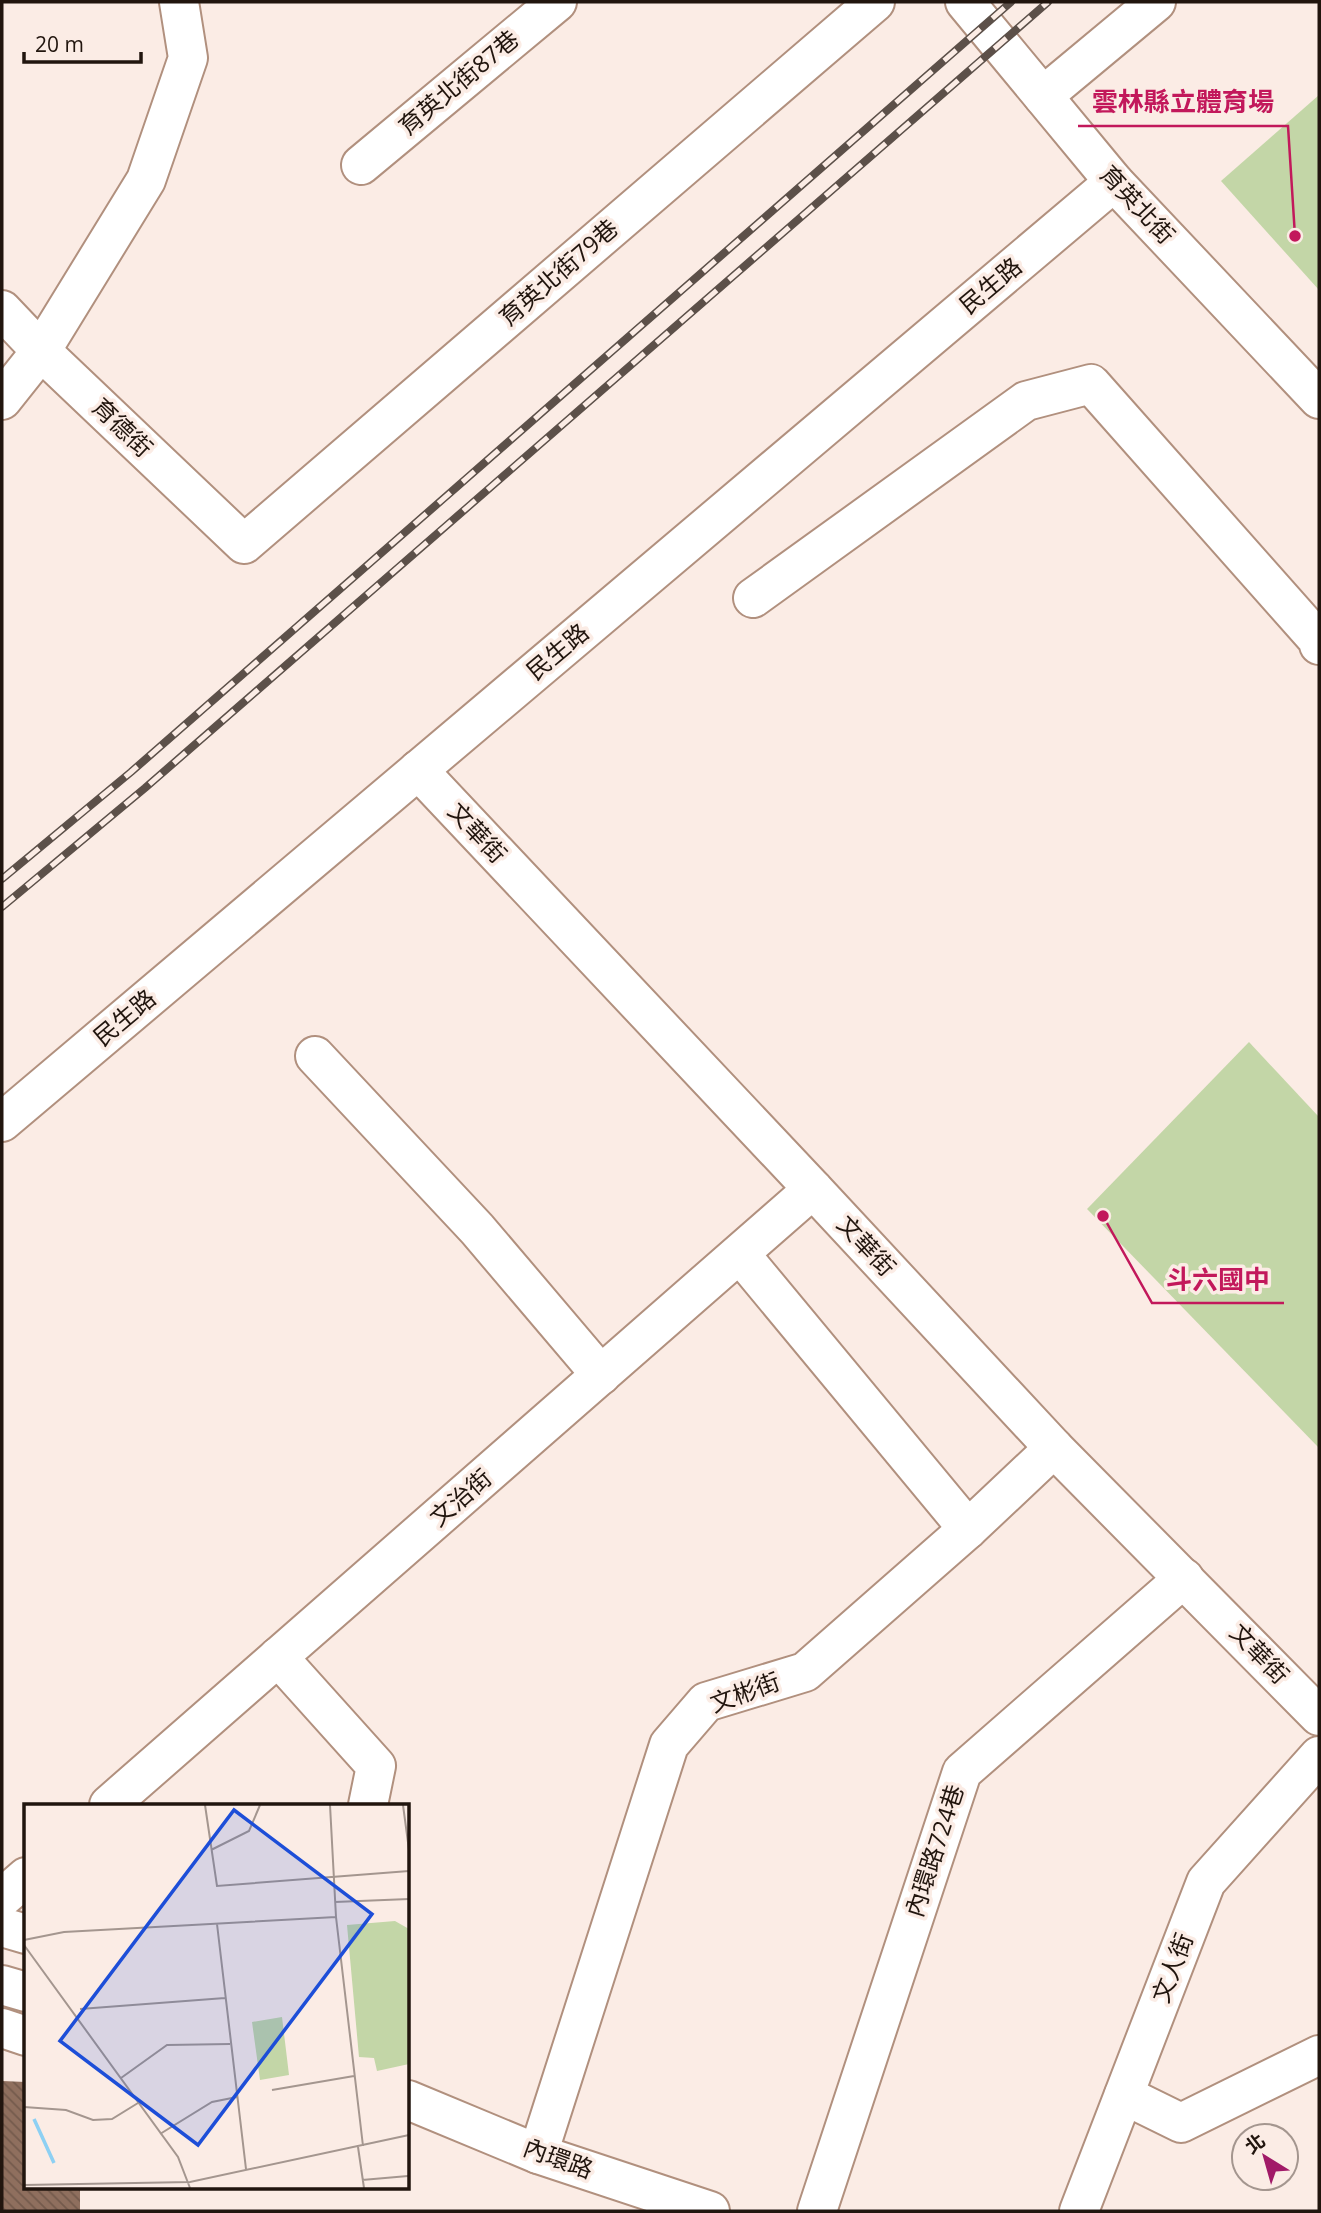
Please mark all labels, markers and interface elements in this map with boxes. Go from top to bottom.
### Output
scale bar [24,21,142,65]
street label: 育英北街87巷 [391,22,525,142]
text: 20 m [35,30,84,58]
callout: 雲林縣立體育場 [1078,79,1288,126]
text: 雲林縣立體育場 [1092,83,1274,119]
street label: 育英北街 [1093,158,1183,250]
street label: 育英北街79巷 [492,211,624,333]
street label: 民生路 [952,249,1028,321]
street label: 育德街 [86,390,160,464]
street label: 民生路 [519,615,595,687]
street label: 文華街 [441,794,515,870]
street label: 民生路 [86,981,162,1053]
street label: 文華街 [830,1207,904,1283]
callout: 斗六國中 [1152,1256,1284,1303]
text: 斗六國中 [1166,1261,1270,1297]
street label: 文治街 [422,1461,498,1533]
street label: 文華街 [1223,1616,1297,1690]
street label: 文彬街 [705,1664,784,1719]
street label: 內環路724巷 [897,1780,970,1921]
inset map [24,1804,410,2188]
street label: 文人街 [1143,1928,1200,2007]
north arrow [1230,2122,1300,2192]
text: 北 [1239,2127,1270,2160]
street label: 內環路 [519,2130,598,2185]

